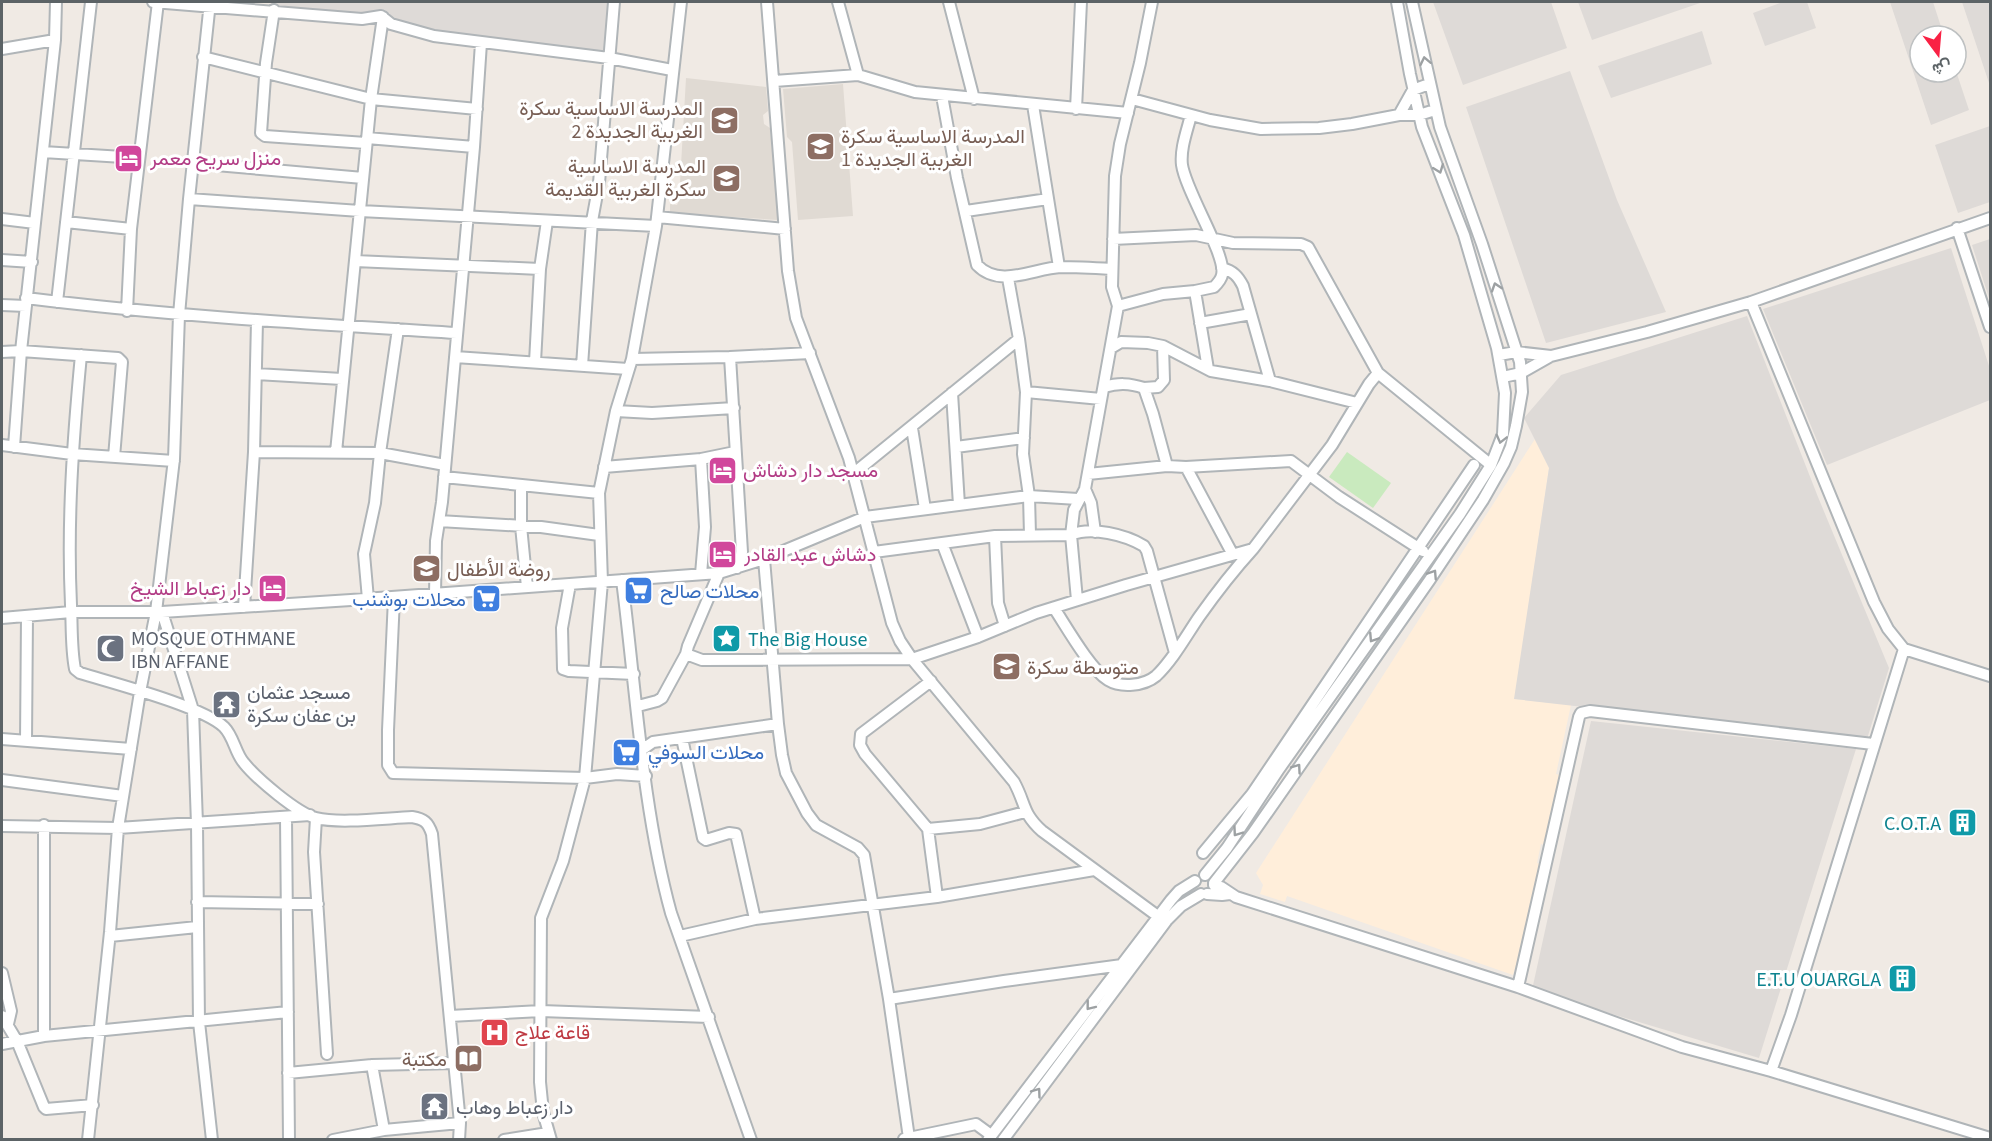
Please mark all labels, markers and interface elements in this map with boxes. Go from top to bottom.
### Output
north arrow [1908,24,1968,84]
text: ش [1930,54,1954,81]
one-way arrow [1419,56,1432,66]
place label: المدرسة الاساسية سكرة الغربية الجديدة 2 [519,95,703,146]
school or university icon: المدرسة الاساسية سكرة الغربية الجديدة 2 [708,104,740,136]
place label: المدرسة الاساسية سكرة الغربية الجديدة 1 [841,123,1025,174]
school or university icon: المدرسة الاساسية سكرة الغربية الجديدة 1 [804,131,836,163]
hotel icon: منزل سريح معمر [113,142,145,174]
place label: منزل سريح معمر [149,145,281,173]
place label: المدرسة الاساسية سكرة الغربية القديمة [545,153,706,204]
school or university icon: المدرسة الاساسية سكرة الغربية القديمة [711,162,743,194]
one-way arrow [1432,163,1444,174]
one-way arrow [1491,282,1503,293]
one-way arrow [1495,434,1508,444]
hotel icon: مسجد دار دشاش [706,454,738,486]
place label: مسجد دار دشاش [743,457,878,485]
hotel icon: دشاش عبد القادر [707,538,739,570]
place label: دشاش عبد القادر [743,541,876,569]
school or university icon: روضة الأطفال [410,553,442,585]
place label: روضة الأطفال [447,556,551,584]
one-way arrow [1426,570,1438,580]
hotel icon: دار زعباط الشيخ [256,572,288,604]
place label: دار زعباط الشيخ [130,575,251,603]
supermarket icon: محلات صالح [623,575,655,607]
place label: محلات صالح [660,578,759,606]
supermarket icon: محلات بوشنب [471,583,503,615]
place label: محلات بوشنب [352,586,466,614]
place icon: The Big House [711,623,743,655]
place label: MOSQUE OTHMANE IBN AFFANE [131,625,296,676]
place label: The Big House [748,626,867,654]
one-way arrow [1368,632,1380,642]
mosque icon: MOSQUE OTHMANE IBN AFFANE [94,633,126,665]
school or university icon: متوسطة سكرة [990,651,1022,683]
place label: متوسطة سكرة [1027,654,1139,682]
place label: مسجد عثمان بن عفان سكرة [247,679,356,730]
temple icon: مسجد عثمان بن عفان سكرة [210,688,242,720]
supermarket icon: محلات السوفي [611,736,643,768]
place label: محلات السوفي [648,739,764,769]
one-way arrow [1290,763,1301,774]
building icon: C.O.T.A [1946,807,1978,839]
place label: C.O.T.A [1884,810,1941,838]
one-way arrow [1233,826,1244,837]
building icon: E.T.U OUARGLA [1886,963,1918,995]
place label: E.T.U OUARGLA [1756,966,1881,994]
one-way arrow [1087,999,1098,1010]
hospital icon: قاعة علاج [478,1016,510,1048]
place label: قاعة علاج [515,1019,590,1047]
library icon: مكتبة [452,1043,484,1075]
place label: مكتبة [402,1046,447,1074]
one-way arrow [1030,1088,1041,1099]
temple icon: دار زعباط وهاب [419,1091,451,1123]
place label: دار زعباط وهاب [456,1094,573,1122]

